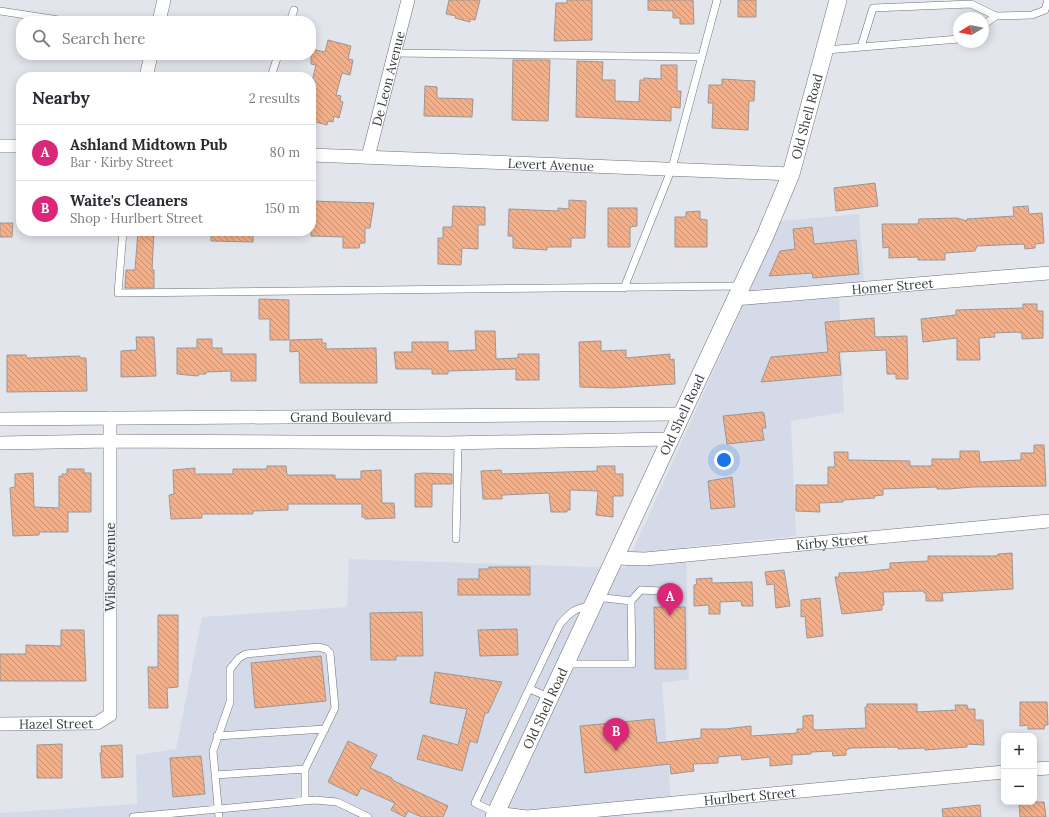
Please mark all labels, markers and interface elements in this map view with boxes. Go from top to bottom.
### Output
north arrow [953,12,989,48]
search box [16,16,316,60]
icon: search [30,27,52,49]
text: Search here [62,29,145,48]
street label: De Leon Avenue [368,29,409,128]
street label: Old Shell Road [787,72,827,161]
text: Nearby [32,87,90,109]
text: 2 results [249,90,300,107]
text: Ashland Midtown Pub [70,135,227,154]
text: A [41,144,49,161]
text: 80 m [270,144,300,161]
text: Bar · Kirby Street [70,154,173,171]
street label: Levert Avenue [507,155,594,175]
text: Waite's Cleaners [70,191,188,210]
text: B [41,200,49,217]
text: 150 m [265,200,300,217]
text: Shop · Hurlbert Street [70,210,203,227]
street label: Homer Street [851,275,934,298]
street label: Old Shell Road [656,371,709,458]
street label: Grand Boulevard [290,408,392,426]
your location [714,450,734,470]
street label: Wilson Avenue [102,523,119,611]
street label: Kirby Street [795,530,869,554]
pin: A [657,583,683,616]
street label: Old Shell Road [519,665,572,752]
street label: Hazel Street [19,715,93,733]
pin: B [603,718,629,751]
map controls [1001,733,1037,805]
button: + [1001,733,1037,769]
button: − [1001,769,1037,805]
street label: Hurlbert Street [703,784,797,809]

